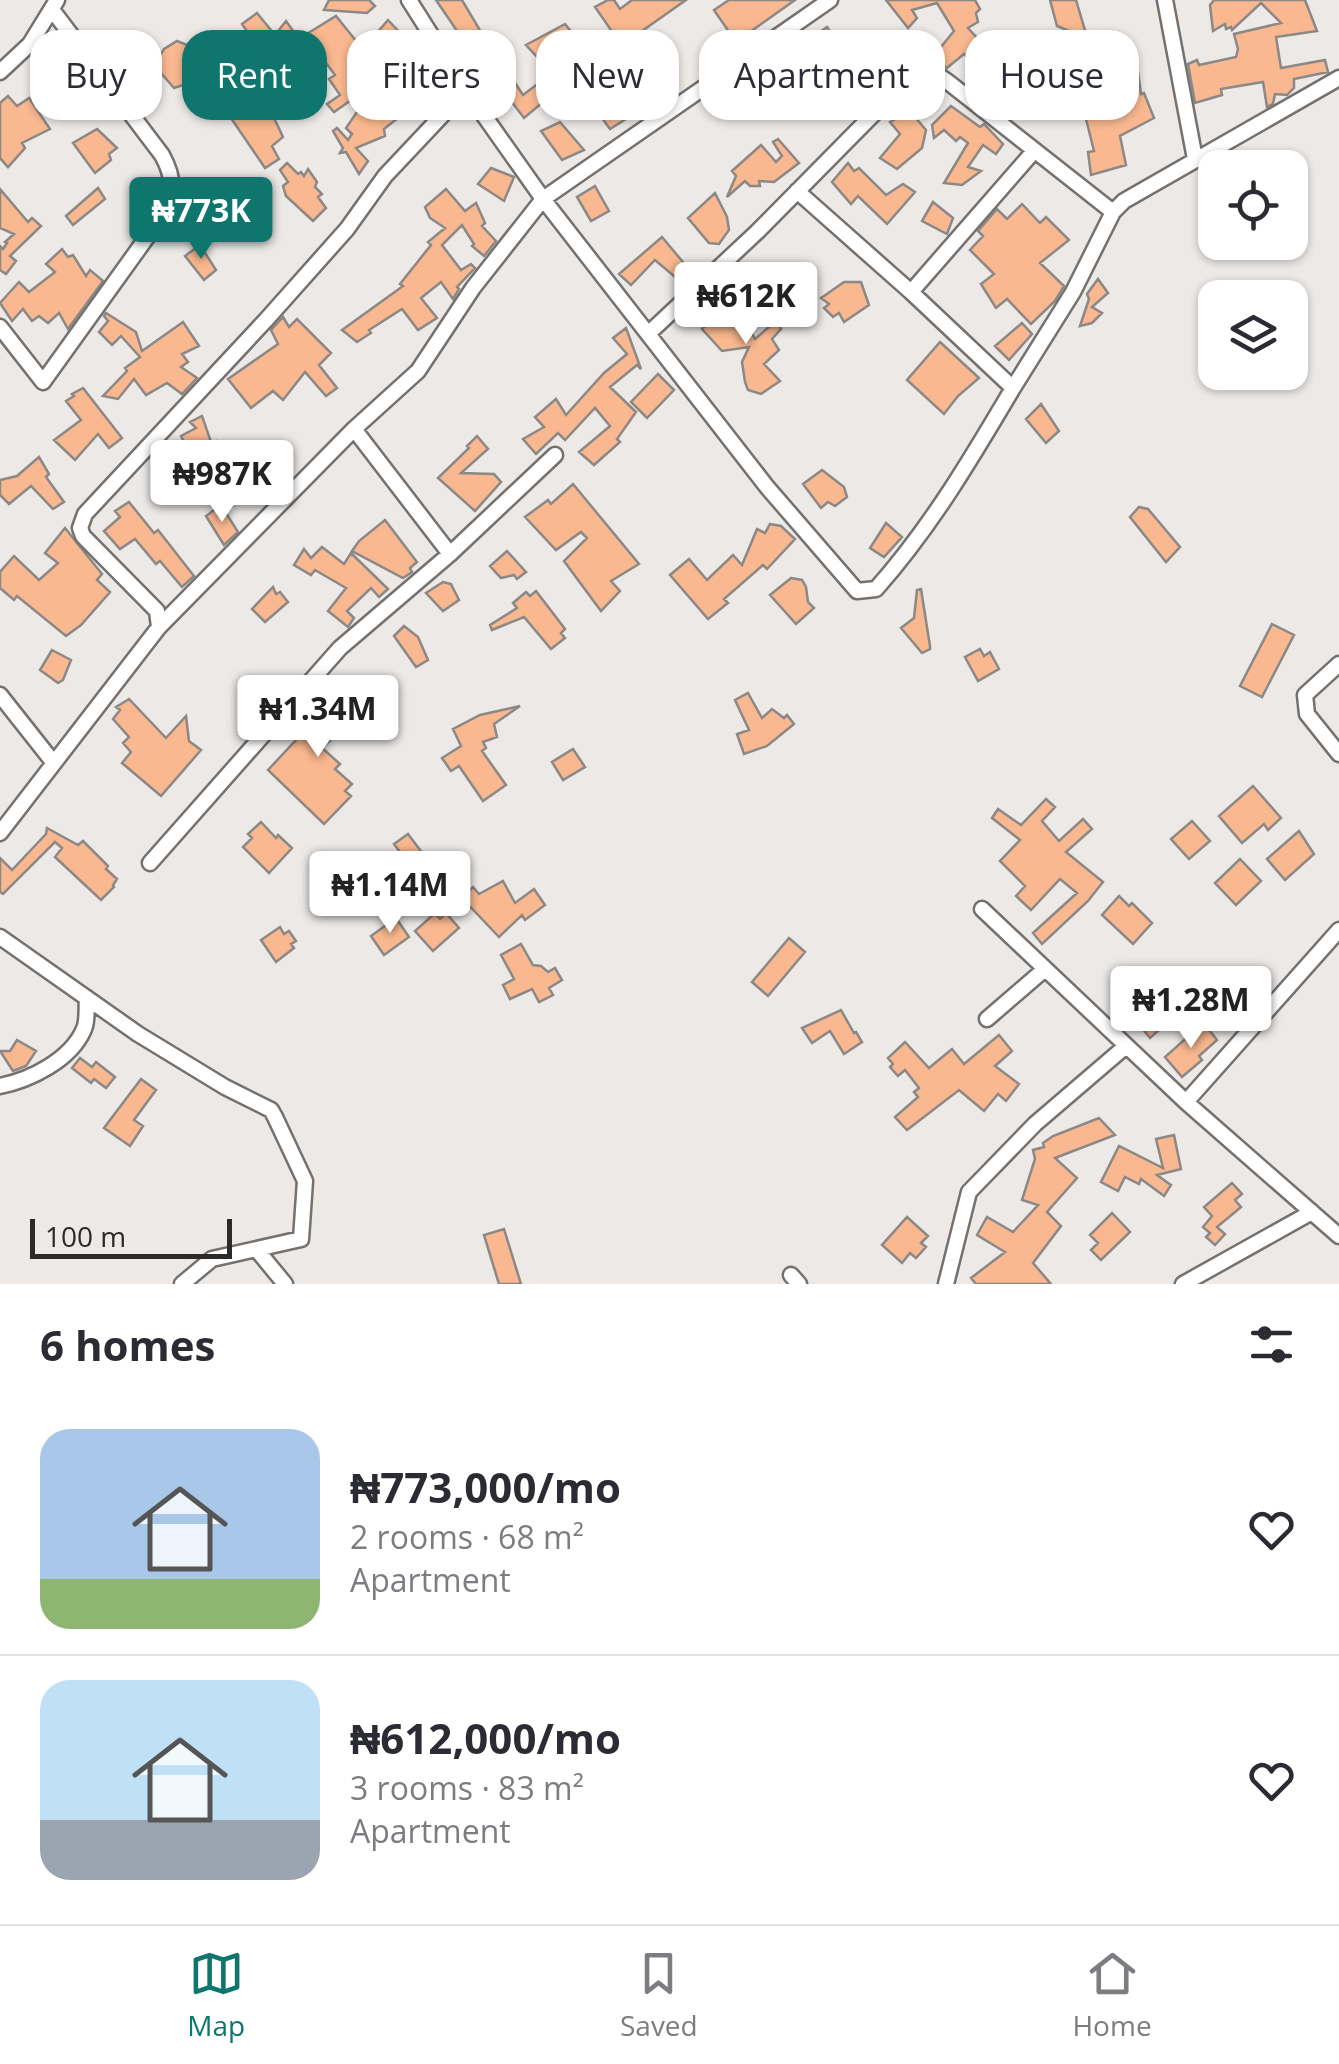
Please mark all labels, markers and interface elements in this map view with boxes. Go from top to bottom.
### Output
chip: Buy [30,30,162,120]
chip: Rent [182,30,327,120]
chip: Filters [347,30,516,120]
chip: New [536,30,679,120]
chip: Apartment [699,30,945,120]
chip: House [965,30,1139,120]
map controls [1198,150,1308,390]
button: locate [1198,150,1308,260]
pin: ₦773K [131,177,271,262]
text: ₦773K [151,188,251,231]
pin: ₦612K [676,262,816,347]
text: ₦612K [696,273,796,316]
button: layers [1198,280,1308,390]
pin: ₦987K [152,440,292,525]
text: ₦987K [172,451,272,494]
pin: ₦1.34M [237,675,399,760]
text: ₦1.34M [259,686,377,729]
pin: ₦1.14M [309,851,471,936]
text: ₦1.14M [331,862,449,905]
pin: ₦1.28M [1110,966,1272,1051]
text: ₦1.28M [1132,977,1250,1020]
scale bar [30,1214,232,1258]
text: 100 m [45,1217,126,1255]
text: 6 homes [40,1316,215,1373]
icon: filters [1244,1317,1299,1372]
text: ₦773,000/mo [350,1458,621,1515]
icon: home [120,1469,240,1589]
icon: heart [1244,1502,1299,1557]
text: 2 rooms · 68 m² [350,1515,584,1558]
text: Apartment [350,1558,511,1601]
text: ₦612,000/mo [350,1709,621,1766]
icon: home [120,1720,240,1840]
icon: heart [1244,1753,1299,1808]
text: 3 rooms · 83 m² [350,1766,584,1809]
text: Apartment [350,1809,511,1852]
tab: Map [187,1946,245,2044]
tab: Saved [620,1946,698,2044]
tab: Home [1072,1946,1152,2044]

